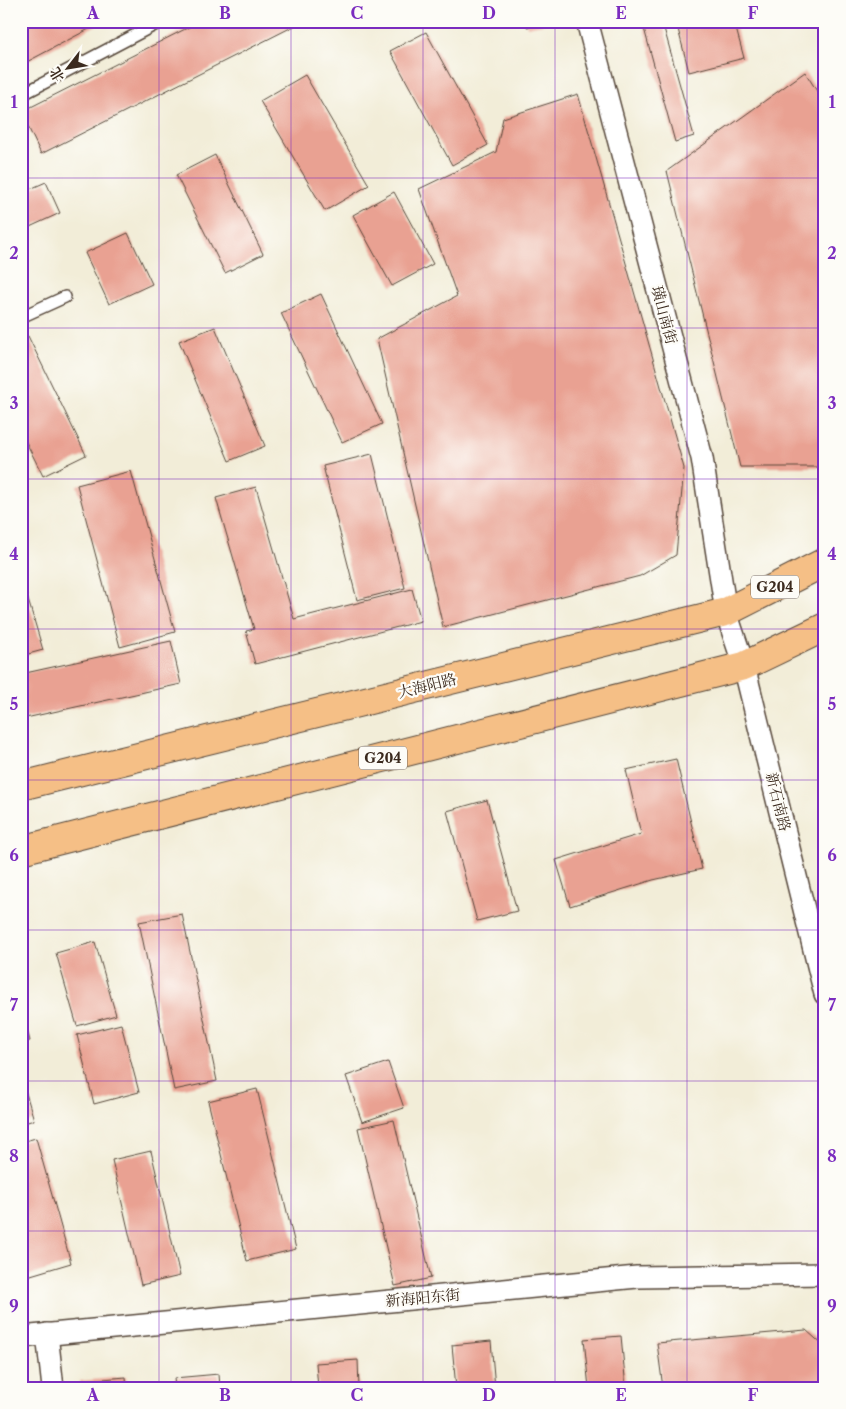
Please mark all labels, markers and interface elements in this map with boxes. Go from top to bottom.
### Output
text: A [86,3,100,23]
text: B [219,3,231,23]
text: C [351,3,363,23]
text: D [482,3,496,23]
text: E [615,3,627,23]
text: F [748,3,759,23]
north arrow [42,42,92,92]
text: 北 [46,64,68,85]
text: 1 [10,92,18,112]
text: 1 [828,92,836,112]
text: 2 [9,243,19,263]
text: 2 [827,243,837,263]
street label: 璜山南街 [648,283,681,346]
text: 3 [9,393,19,413]
text: 3 [827,393,837,413]
text: 4 [9,544,19,564]
text: 4 [827,544,837,564]
road number: G204 [751,576,799,598]
street label: 大海阳路 [395,669,458,702]
text: 5 [10,694,19,714]
text: 5 [828,694,837,714]
road number: G204 [359,746,407,770]
street label: 新石南路 [762,770,795,833]
text: 6 [9,845,19,865]
text: 6 [827,845,837,865]
text: 7 [10,995,19,1015]
text: 7 [828,995,837,1015]
text: 8 [9,1146,19,1166]
text: 8 [827,1146,837,1166]
street label: 新海阳东街 [385,1285,461,1310]
text: 9 [9,1296,19,1316]
text: 9 [827,1296,837,1316]
text: A [86,1385,100,1405]
text: B [219,1385,231,1405]
text: C [351,1385,363,1405]
text: D [482,1385,496,1405]
text: E [615,1385,627,1405]
text: F [748,1385,759,1405]

